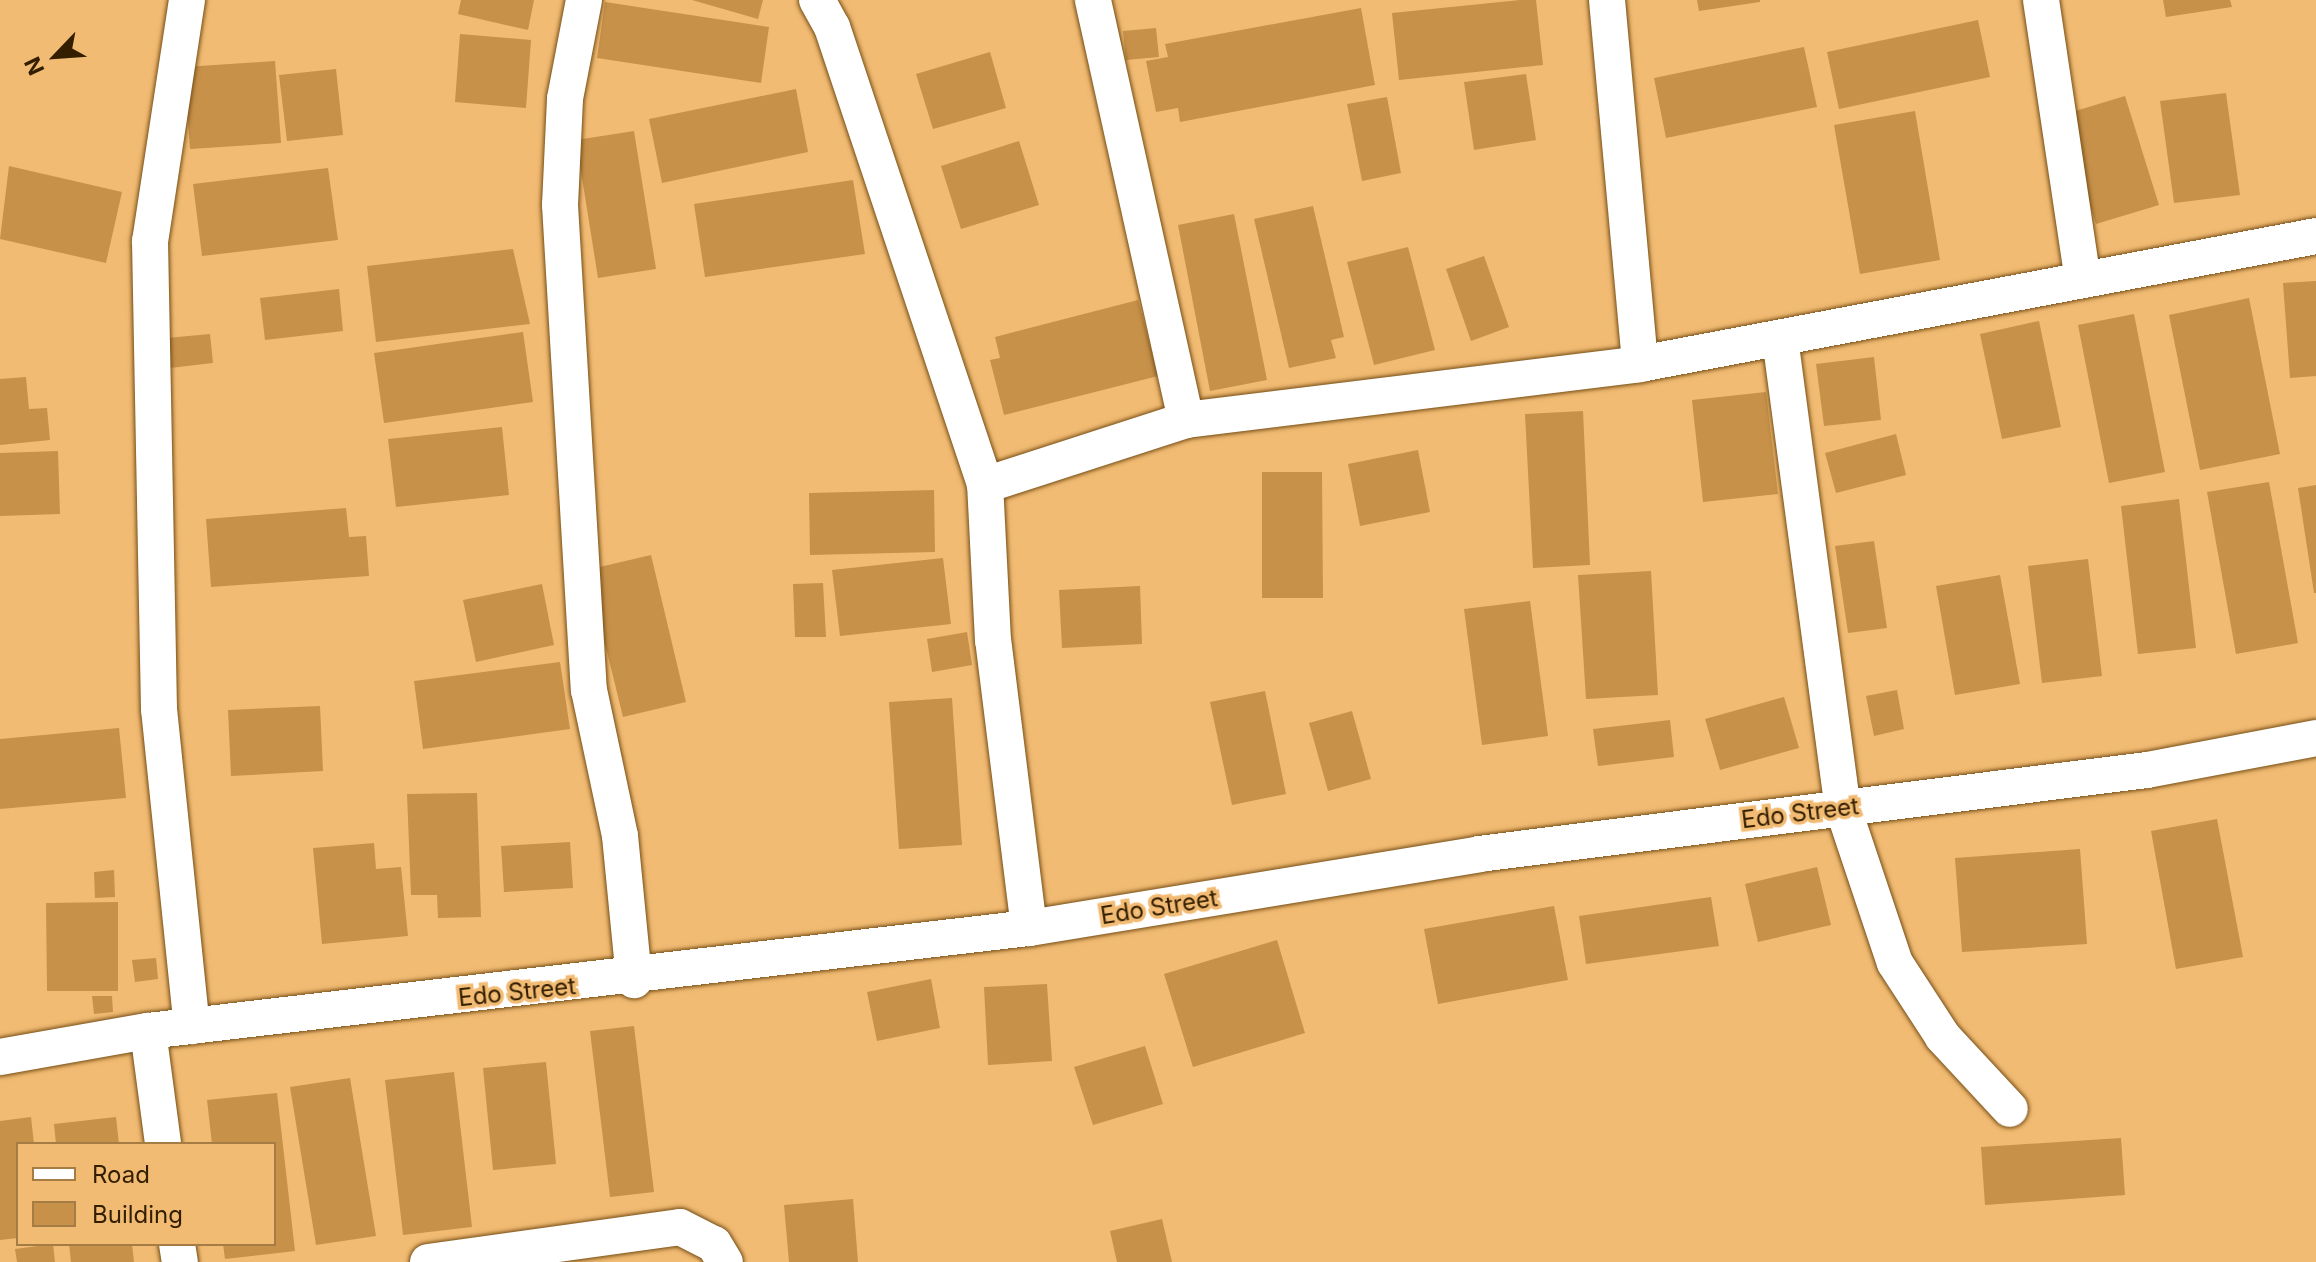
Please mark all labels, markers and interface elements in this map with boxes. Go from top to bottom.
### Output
north arrow [16,16,96,96]
text: N [19,53,50,79]
street label: Edo Street [1740,792,1860,834]
street label: Edo Street [1098,884,1220,930]
street label: Edo Street [457,972,577,1012]
legend [16,1142,276,1246]
text: Road [92,1160,150,1189]
text: Building [92,1200,183,1229]

